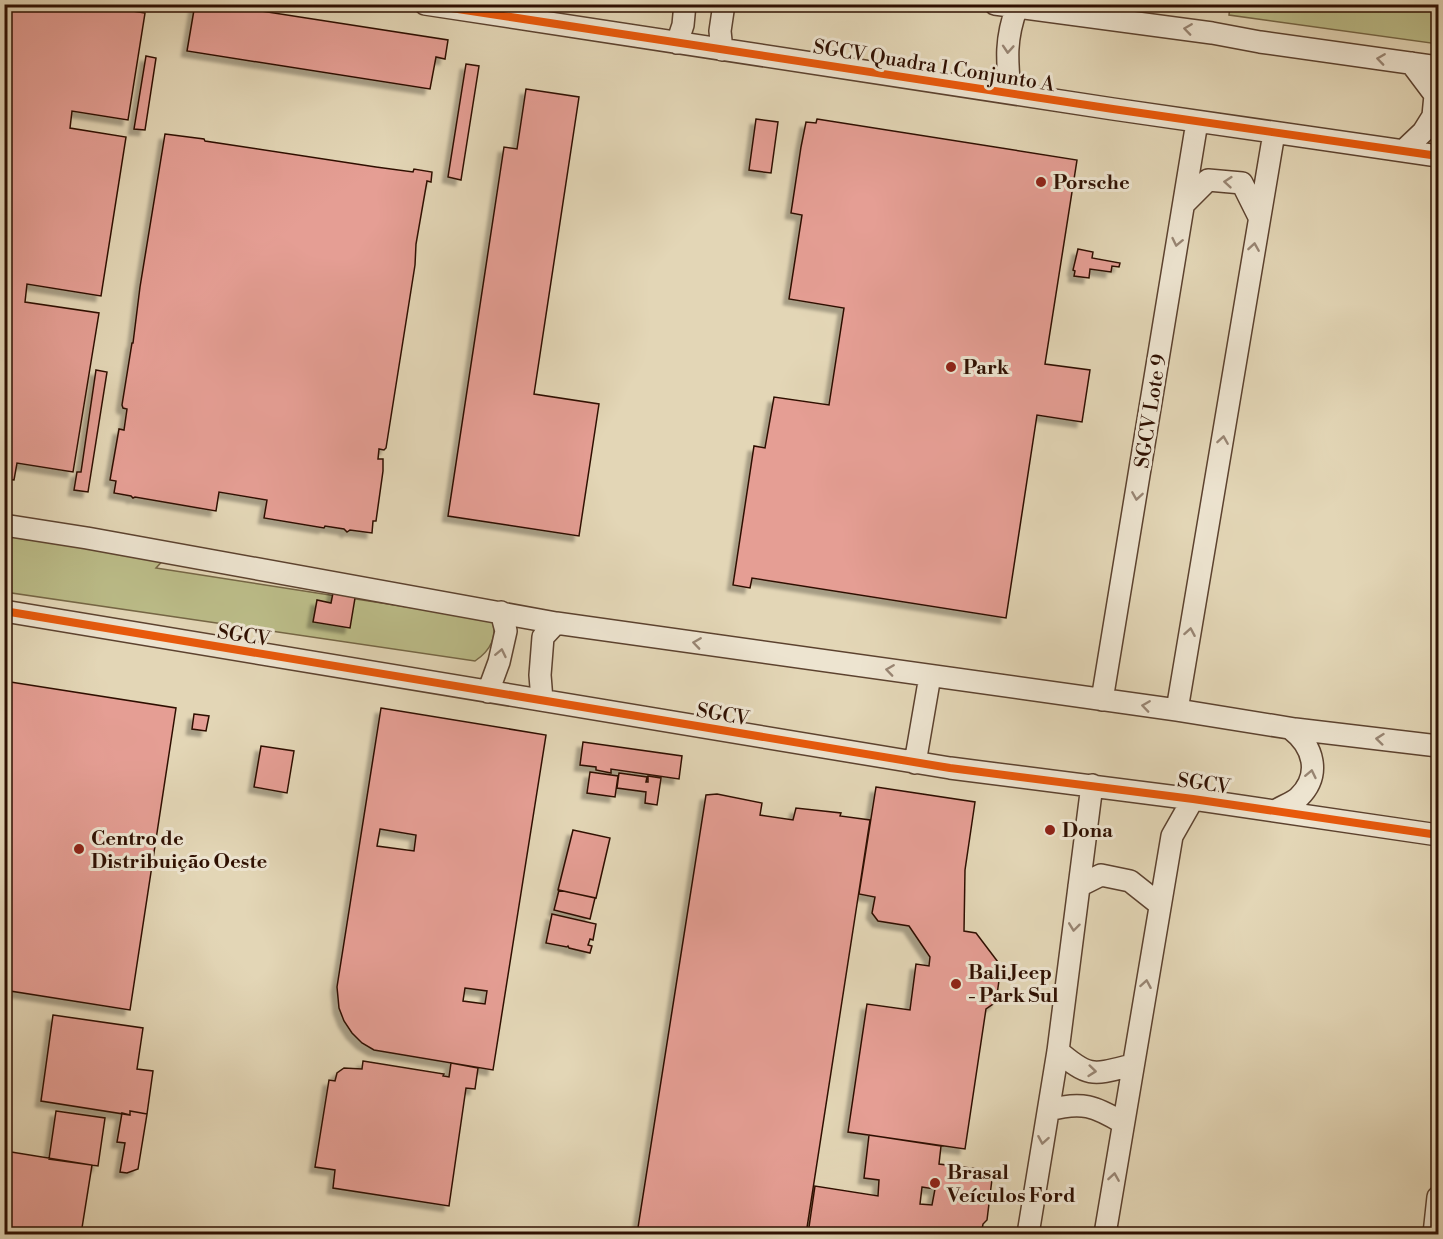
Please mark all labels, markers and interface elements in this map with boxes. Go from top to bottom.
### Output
one-way arrow [1183,24,1192,36]
street label: SGCV Quadra 1 Conjunto A [811,35,1058,98]
one-way arrow [1001,45,1014,54]
one-way arrow [1376,54,1385,66]
place label: Porsche [1053,171,1130,196]
marker: Porsche [1034,175,1048,189]
one-way arrow [1223,176,1232,189]
one-way arrow [1171,236,1184,246]
one-way arrow [1248,243,1260,252]
street label: SGCV Lote 9 [1130,352,1173,470]
place label: Park [963,356,1010,381]
marker: Park [944,360,958,374]
one-way arrow [1217,435,1229,444]
one-way arrow [1131,492,1143,501]
street label: SGCV [215,620,273,653]
one-way arrow [1184,627,1196,637]
one-way arrow [693,637,702,650]
one-way arrow [494,648,507,658]
one-way arrow [886,665,895,677]
street label: SGCV [694,699,752,733]
one-way arrow [1141,700,1150,713]
one-way arrow [1376,733,1385,746]
street label: SGCV [1176,768,1233,801]
one-way arrow [1303,770,1316,780]
place label: Dona [1062,819,1113,844]
marker: Dona [1043,823,1057,837]
place label: Centro de Distribuição Oeste [91,827,268,875]
marker: Centro de Distribuição Oeste [72,842,86,856]
one-way arrow [1068,922,1080,931]
place label: Bali Jeep - Park Sul [968,961,1059,1009]
marker: Bali Jeep - Park Sul [949,977,963,991]
one-way arrow [1139,980,1152,990]
one-way arrow [1087,1064,1097,1077]
one-way arrow [1038,1136,1050,1145]
place label: Brasal Veículos Ford [946,1161,1076,1209]
one-way arrow [1108,1172,1120,1181]
marker: Brasal Veículos Ford [928,1176,942,1190]

